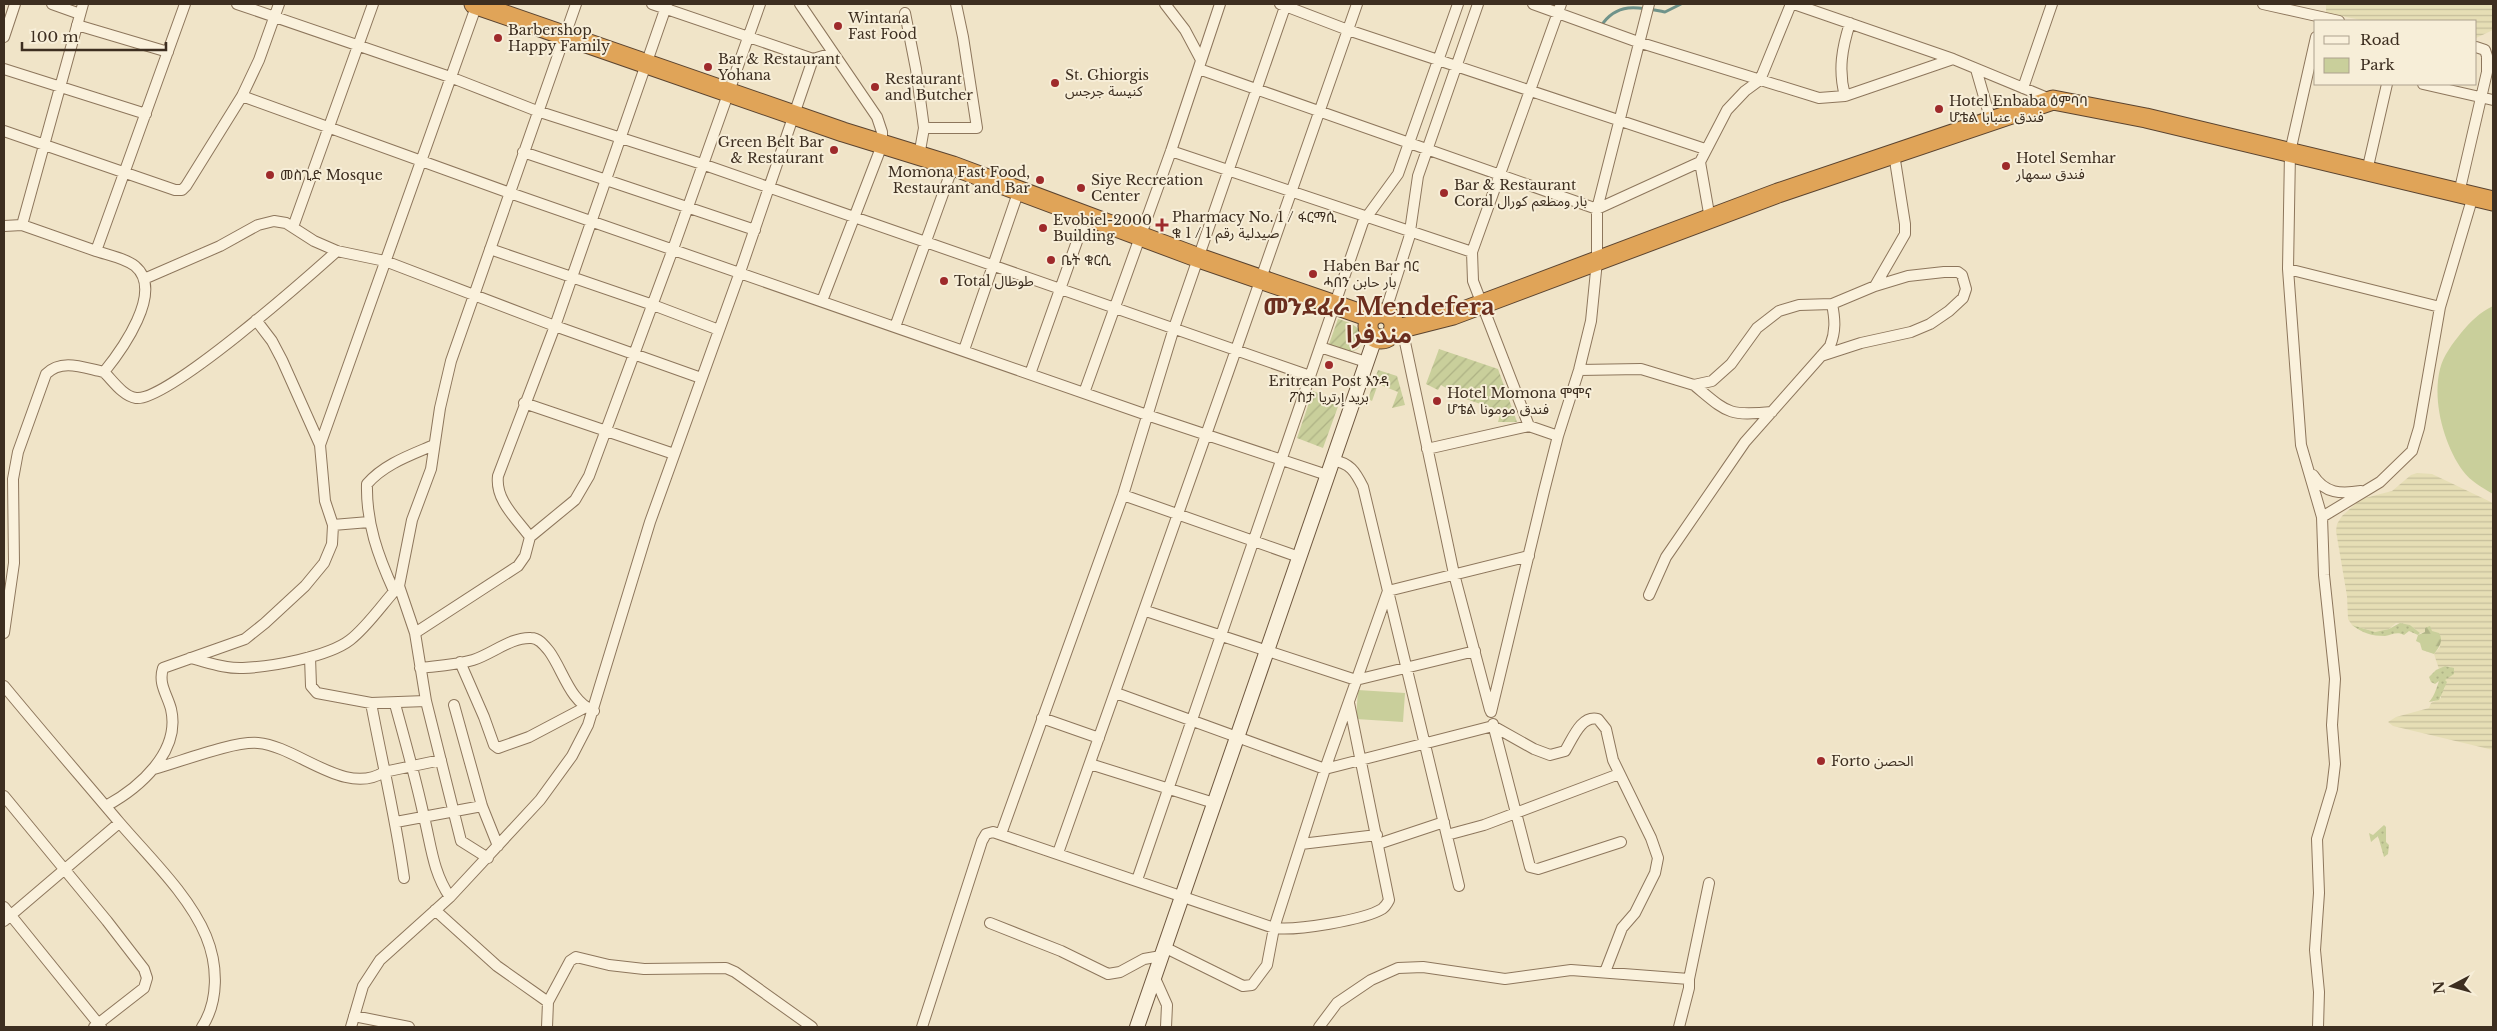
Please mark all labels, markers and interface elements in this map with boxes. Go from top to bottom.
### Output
place label: Wintana Fast Food [847,9,917,43]
scale bar [22,20,166,52]
marker: Wintana Fast Food [832,20,844,32]
legend [2314,20,2477,85]
place label: Barbershop Happy Family [508,21,610,55]
text: 100 m [30,27,79,46]
text: Road [2360,30,2400,49]
marker: Barbershop Happy Family [492,32,504,44]
place label: Bar & Restaurant Yohana [717,50,841,84]
text: Park [2360,55,2396,74]
marker: Bar & Restaurant Yohana [702,61,714,73]
place label: St. Ghiorgis كنيسة جرجس [1065,66,1149,100]
place label: Restaurant and Butcher [885,70,973,104]
marker: St. Ghiorgis كنيسة جرجس [1049,77,1061,89]
marker: Restaurant and Butcher [869,81,881,93]
place label: Hotel Enbaba ዕምባባ ሆቴል فندق عنبابا [1949,92,2088,126]
marker: Hotel Enbaba ዕምባባ ሆቴል فندق عنبابا [1933,103,1945,115]
place label: Green Belt Bar & Restaurant [718,133,825,167]
marker: Green Belt Bar & Restaurant [828,144,840,156]
place label: Hotel Semhar فندق سمهار [2015,149,2116,183]
marker: Hotel Semhar فندق سمهار [2000,160,2012,172]
place label: Momona Fast Food, Restaurant and Bar [888,163,1030,197]
place label: መስጊድ Mosque [280,166,383,184]
marker: መስጊድ Mosque [264,169,276,181]
place label: Siye Recreation Center [1091,171,1203,205]
marker: Momona Fast Food, Restaurant and Bar [1034,174,1046,186]
place label: Bar & Restaurant Coral بار ومطعم كورال [1454,176,1588,212]
marker: Siye Recreation Center [1075,182,1087,194]
marker: Bar & Restaurant Coral بار ومطعم كورال [1438,187,1450,199]
place label: Pharmacy No. 1 / ፋርማሲ ቁ 1 / صيدلية رقم 1 [1172,208,1337,244]
place label: Evobiel-2000 Building [1053,211,1152,245]
marker: Pharmacy No. 1 / ፋርማሲ ቁ 1 / صيدلية رقم 1 [1156,219,1168,231]
marker: Evobiel-2000 Building [1037,222,1049,234]
place label: ቤት ቁርሲ [1061,251,1112,269]
marker: ቤት ቁርሲ [1045,254,1057,266]
place label: Haben Bar ባር ሓበን بار حابن [1323,257,1419,291]
marker: Haben Bar ባር ሓበን بار حابن [1307,268,1319,280]
place label: Total طوطال [954,272,1034,290]
marker: Total طوطال [938,275,950,287]
district label: መንደፈራ Mendefera مندفرا [1263,292,1495,349]
marker: Eritrean Post እንዳ ፖስታ بريد إرتريا [1323,359,1335,371]
place label: Eritrean Post እንዳ ፖስታ بريد إرتريا [1269,372,1389,407]
place label: Hotel Momona ሞሞና ሆቴል فندق مومونا [1447,384,1592,418]
marker: Hotel Momona ሞሞና ሆቴል فندق مومونا [1431,395,1443,407]
place label: Forto الحصن [1831,752,1914,770]
marker: Forto الحصن [1815,755,1827,767]
north arrow [2427,961,2477,1011]
text: N [2429,980,2449,995]

